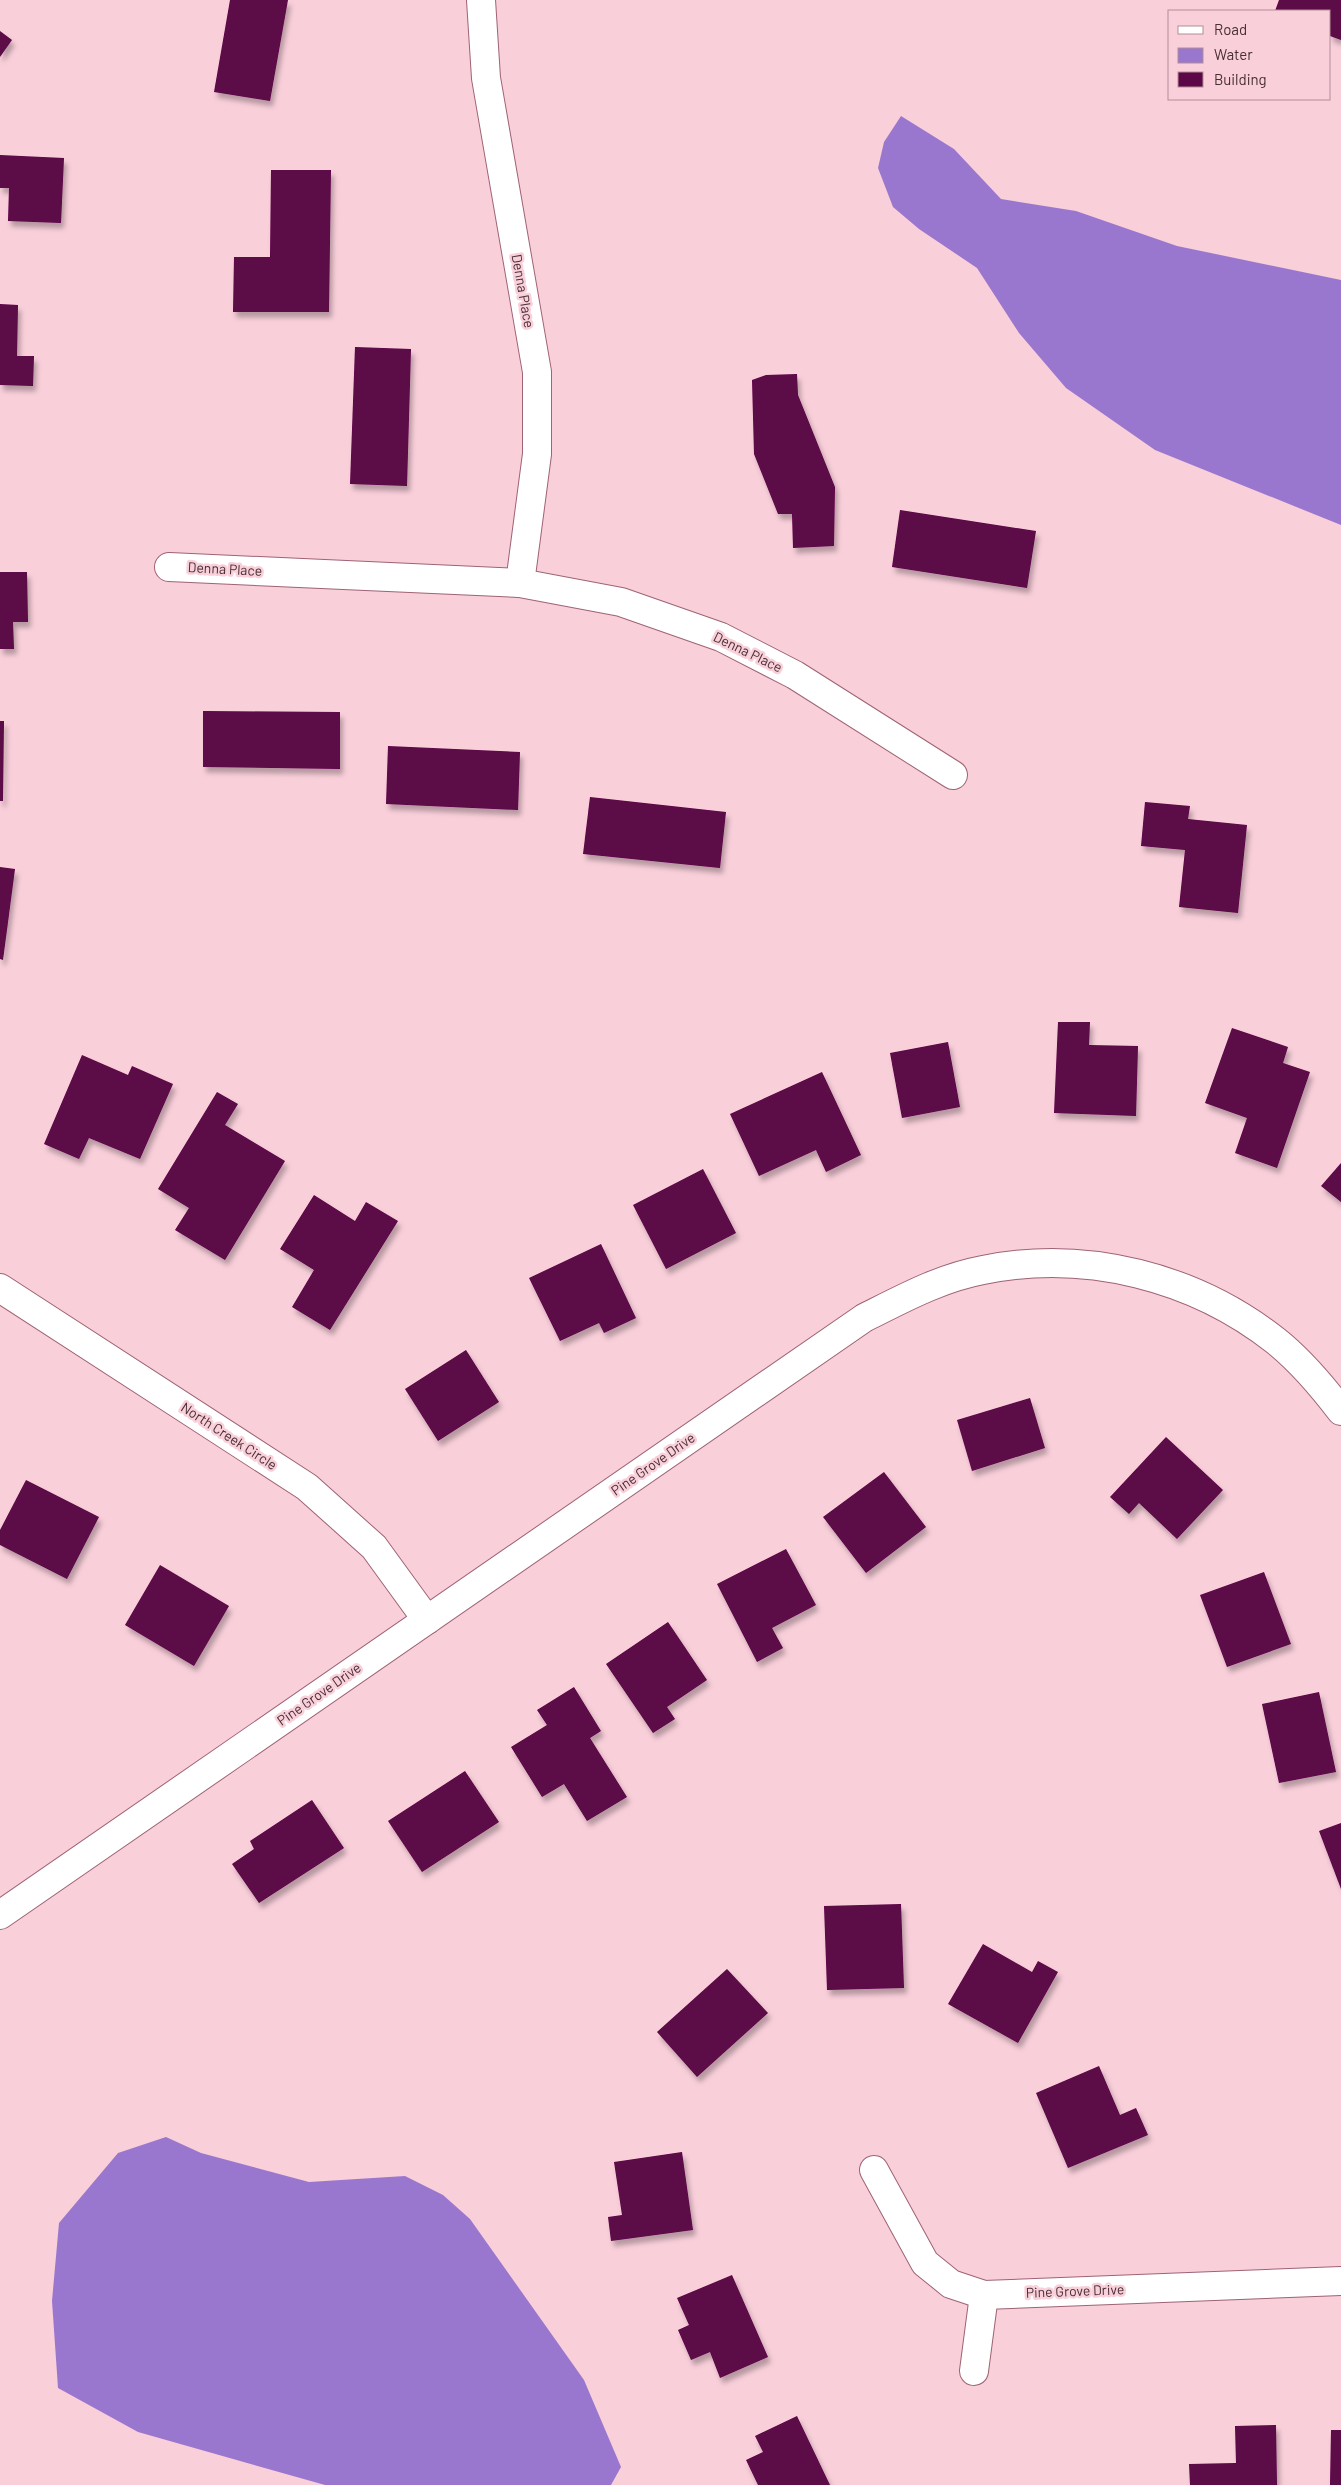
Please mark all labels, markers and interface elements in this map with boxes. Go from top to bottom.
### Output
legend [1168,10,1331,100]
text: Road [1214,20,1247,38]
text: Water [1214,45,1253,63]
text: Building [1214,70,1267,88]
street label: Denna Place [509,253,538,329]
street label: Denna Place [187,558,263,579]
street label: Denna Place [711,628,785,676]
street label: North Creek Circle [178,1398,281,1473]
street label: Pine Grove Drive [608,1428,698,1499]
street label: Pine Grove Drive [274,1658,364,1729]
street label: Pine Grove Drive [1026,2280,1124,2301]

